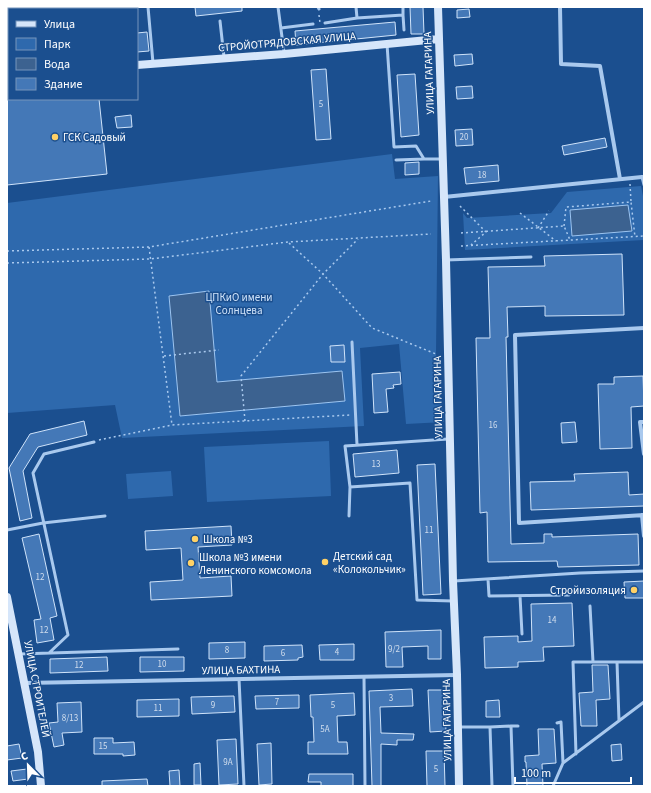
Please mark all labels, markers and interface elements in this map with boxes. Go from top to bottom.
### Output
legend [8,8,138,100]
text: Улица [44,16,75,33]
street label: СТРОЙОТРЯДОВСКАЯ УЛИЦА [217,28,357,56]
street label: УЛИЦА ГАГАРИНА [420,31,438,115]
text: Парк [44,36,70,53]
text: Вода [44,56,70,73]
text: Здание [44,76,83,93]
house number: 5 [319,98,324,111]
place label: ГСК Садовый [63,130,126,145]
house number: 20 [460,131,469,144]
marker: ГСК Садовый [50,132,60,142]
house number: 18 [478,169,487,182]
park label: ЦПКиО имени Солнцева [205,290,273,318]
street label: УЛИЦА ГАГАРИНА [430,356,446,438]
house number: 16 [489,419,498,432]
house number: 13 [372,458,381,471]
house number: 11 [425,524,433,537]
place label: Школа №3 [203,532,253,547]
marker: Школа №3 [190,534,200,544]
place label: Детский сад «Колокольчик» [333,549,406,577]
place label: Школа №3 имени Ленинского комсомола [199,550,312,578]
marker: Детский сад «Колокольчик» [320,557,330,567]
marker: Школа №3 имени Ленинского комсомола [186,558,196,568]
house number: 12 [36,571,45,584]
place label: Стройизоляция [550,583,626,598]
marker: Стройизоляция [629,585,639,595]
house number: 14 [548,614,557,627]
house number: 12 [40,624,49,637]
street label: УЛИЦА СТРОИТЕЛЕЙ [20,639,54,739]
house number: 9/2 [388,643,401,656]
house number: 8 [225,644,230,657]
house number: 4 [335,646,340,659]
house number: 6 [281,647,286,660]
house number: 10 [158,658,167,671]
house number: 12 [75,659,84,672]
street label: УЛИЦА БАХТИНА [202,662,280,678]
street label: УЛИЦА ГАГАРИНА [439,679,455,761]
house number: 3 [389,692,394,705]
house number: 7 [275,696,280,709]
house number: 9 [211,699,216,712]
house number: 5 [331,699,336,712]
house number: 11 [154,702,162,715]
house number: 8/13 [62,712,79,725]
house number: 5А [320,723,330,736]
house number: 15 [99,740,108,753]
north arrow [8,745,48,785]
text: С [18,748,31,764]
house number: 9А [223,756,233,769]
scale bar [515,759,631,785]
house number: 5 [434,763,439,776]
text: 100 m [521,765,551,782]

